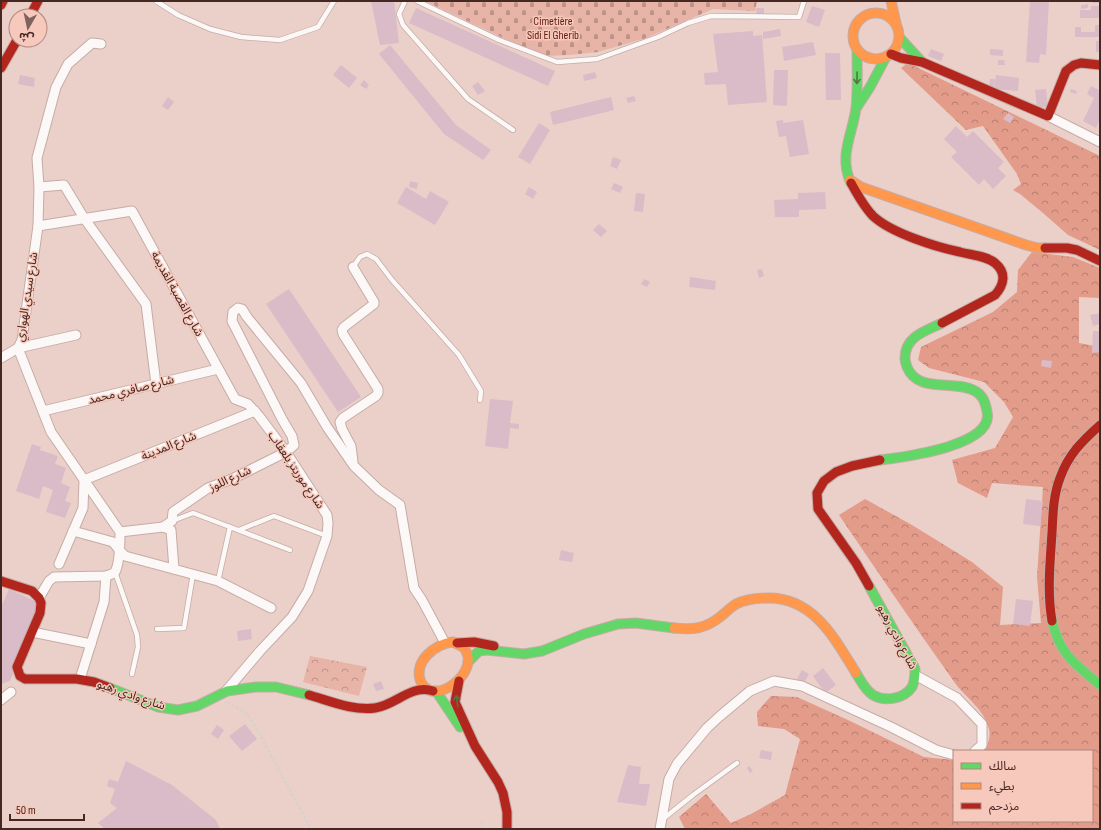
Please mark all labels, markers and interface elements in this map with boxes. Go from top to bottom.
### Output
north arrow [8,8,48,48]
park label: Cimetière Sidi El Gherib [527,14,579,43]
text: ش [18,30,35,45]
one-way arrow [853,71,861,84]
street label: شارع القصبة القديمة [147,249,207,340]
street label: شارع سيدي الهواري [12,251,43,343]
street label: شارع صافري محمد [86,372,176,410]
street label: شارع المدينة [139,428,199,465]
street label: شارع موريتز بلعقاب [264,428,328,512]
street label: شارع اللوز [206,463,254,497]
street label: شارع وادي رهيو [872,602,920,673]
street label: شارع وادي رهيو [94,676,167,715]
one-way arrow [453,695,461,708]
legend [953,750,1093,822]
text: سالك [989,759,1016,774]
text: بطيء [989,779,1015,796]
scale bar [10,796,84,822]
text: مزدحم [989,799,1019,815]
text: 50 m [16,803,36,818]

